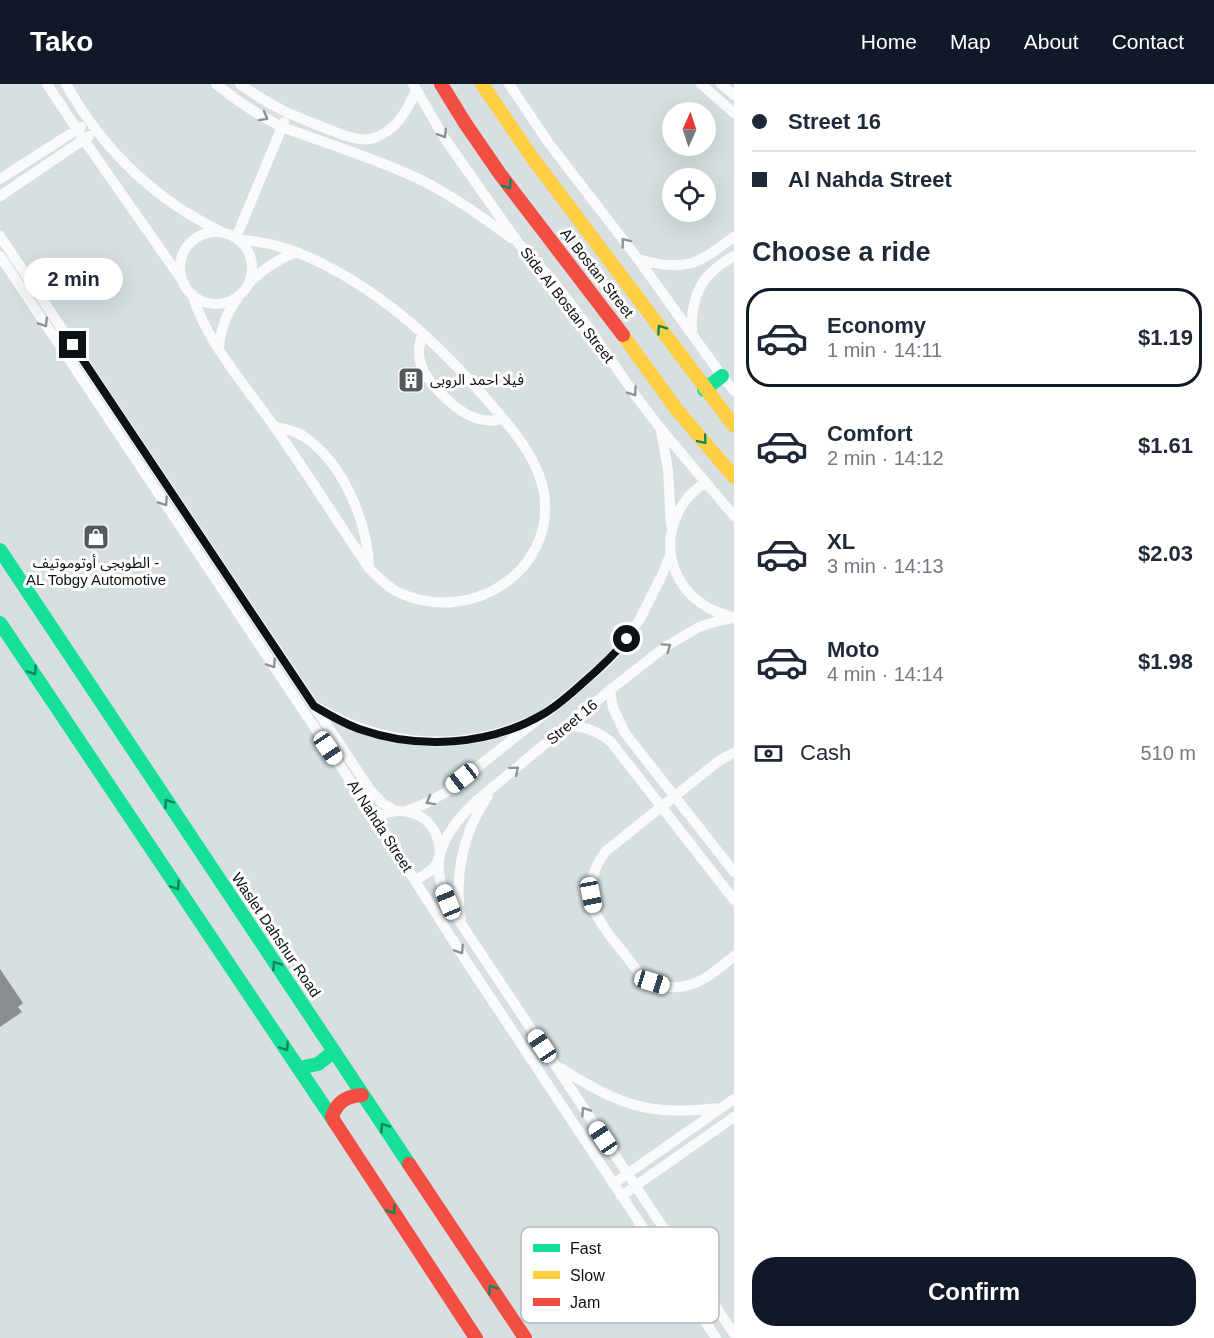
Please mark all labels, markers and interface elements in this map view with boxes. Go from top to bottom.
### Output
text: Tako [30,26,93,57]
text: Home [861,30,917,53]
text: Map [950,30,991,53]
text: About [1024,30,1079,53]
text: Contact [1112,30,1184,53]
north arrow [662,102,716,156]
map controls [662,102,716,222]
text: Street 16 [788,109,881,134]
one-way arrow [257,110,268,121]
one-way arrow [435,128,447,138]
text: Al Nahda Street [788,167,952,192]
button: locate [662,168,716,222]
one-way arrow [501,179,512,190]
street label: Al Bostan Street [557,225,638,321]
one-way arrow [622,237,633,248]
text: Choose a ride [752,237,931,267]
street label: Side Al Bostan Street [517,244,618,366]
callout: 2 min [23,258,122,300]
text: 2 min [47,268,100,290]
icon: car [755,311,809,365]
text: Economy [827,313,926,338]
one-way arrow [37,316,48,327]
one-way arrow [657,324,668,335]
text: $1.19 [1138,325,1193,350]
route end [59,331,86,358]
text: 1 min · 14:11 [827,339,942,361]
building icon: فيلا احمد الروبى [396,365,426,395]
place label: فيلا احمد الروبى [430,371,524,389]
one-way arrow [626,385,637,396]
icon: car [755,419,809,473]
text: Comfort [827,421,913,446]
one-way arrow [696,433,707,444]
text: $1.61 [1138,433,1193,458]
text: 2 min · 14:12 [827,447,944,469]
one-way arrow [156,496,167,507]
shop icon: الطوبجى أوتوموتيف - AL Tobgy Automotive [81,522,111,552]
icon: car [755,527,809,581]
text: XL [827,529,855,554]
text: $2.03 [1138,541,1193,566]
place label: الطوبجى أوتوموتيف - AL Tobgy Automotive [26,554,166,588]
text: 3 min · 14:13 [827,555,944,577]
route start [613,625,640,652]
icon: car [755,635,809,689]
text: Moto [827,637,880,662]
one-way arrow [660,643,671,654]
text: $1.98 [1138,649,1193,674]
one-way arrow [265,658,276,669]
text: 4 min · 14:14 [827,663,944,685]
one-way arrow [25,665,36,676]
street label: Street 16 [543,696,600,748]
car [310,728,346,768]
icon: cash [752,737,785,770]
text: Cash [800,740,851,765]
text: 510 m [1140,742,1196,764]
car [442,760,482,796]
one-way arrow [508,766,519,777]
street label: Al Nahda Street [344,777,417,875]
one-way arrow [426,794,436,805]
one-way arrow [164,798,175,809]
street label: Waslet Dahshur Road [228,869,324,1000]
car [579,876,603,914]
one-way arrow [169,879,180,890]
car [433,882,463,922]
one-way arrow [452,944,464,954]
one-way arrow [271,961,283,971]
car [632,968,672,996]
car [524,1026,560,1066]
one-way arrow [278,1041,289,1052]
one-way arrow [581,1107,592,1118]
car [585,1118,621,1158]
one-way arrow [380,1123,391,1134]
one-way arrow [385,1204,396,1215]
legend [521,1227,719,1323]
text: Fast [570,1240,602,1257]
button: Confirm [752,1257,1196,1326]
text: Slow [570,1267,605,1284]
one-way arrow [489,1285,500,1296]
text: Jam [570,1294,600,1311]

